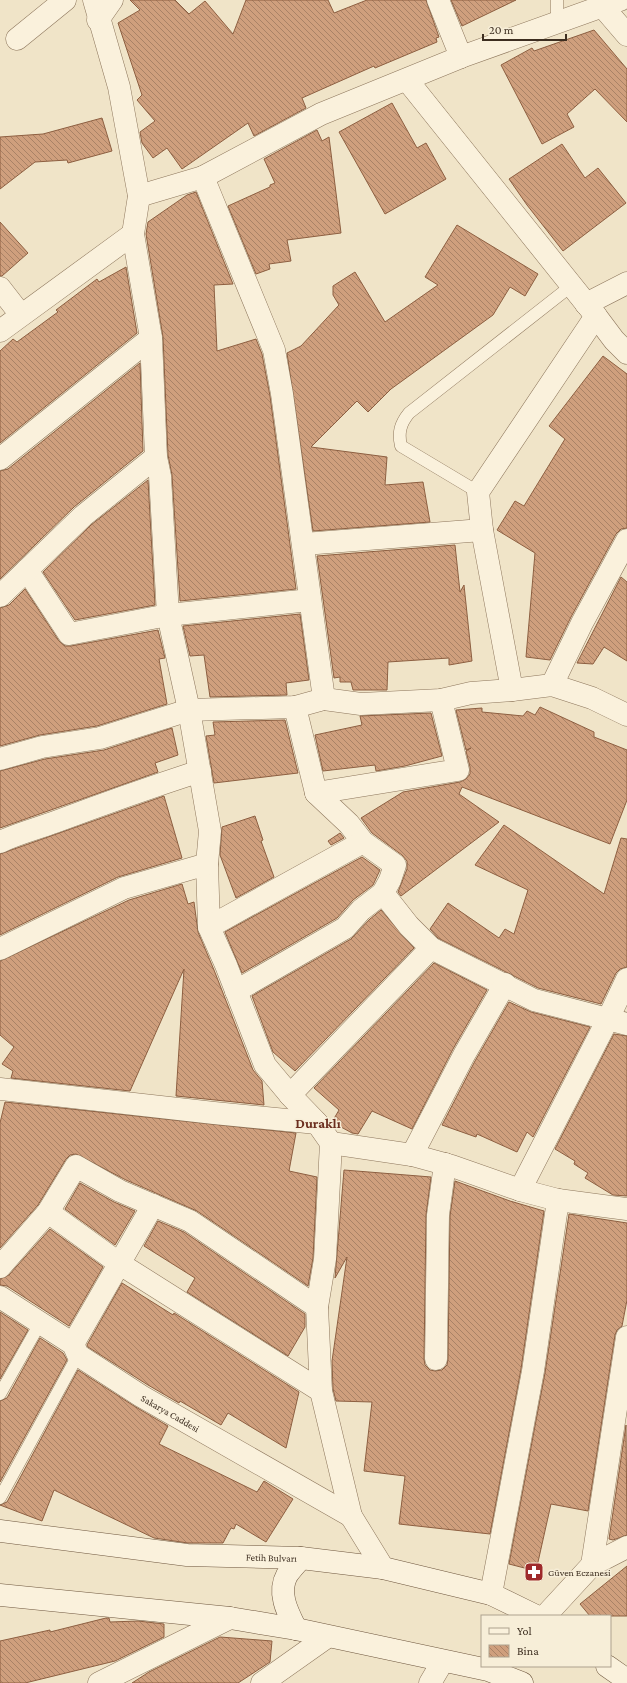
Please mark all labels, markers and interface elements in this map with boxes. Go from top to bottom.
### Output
scale bar [483,16,566,42]
text: 20 m [489,23,514,37]
district label: Duraklı [295,1115,341,1131]
street label: Sakarya Caddesi [139,1392,202,1434]
street label: Fetih Bulvarı [246,1551,298,1563]
pharmacy icon: Güven Eczanesi [523,1561,545,1583]
place label: Güven Eczanesi [548,1567,611,1578]
legend [481,1615,611,1667]
text: Yol [517,1624,532,1638]
text: Bina [517,1644,539,1658]

